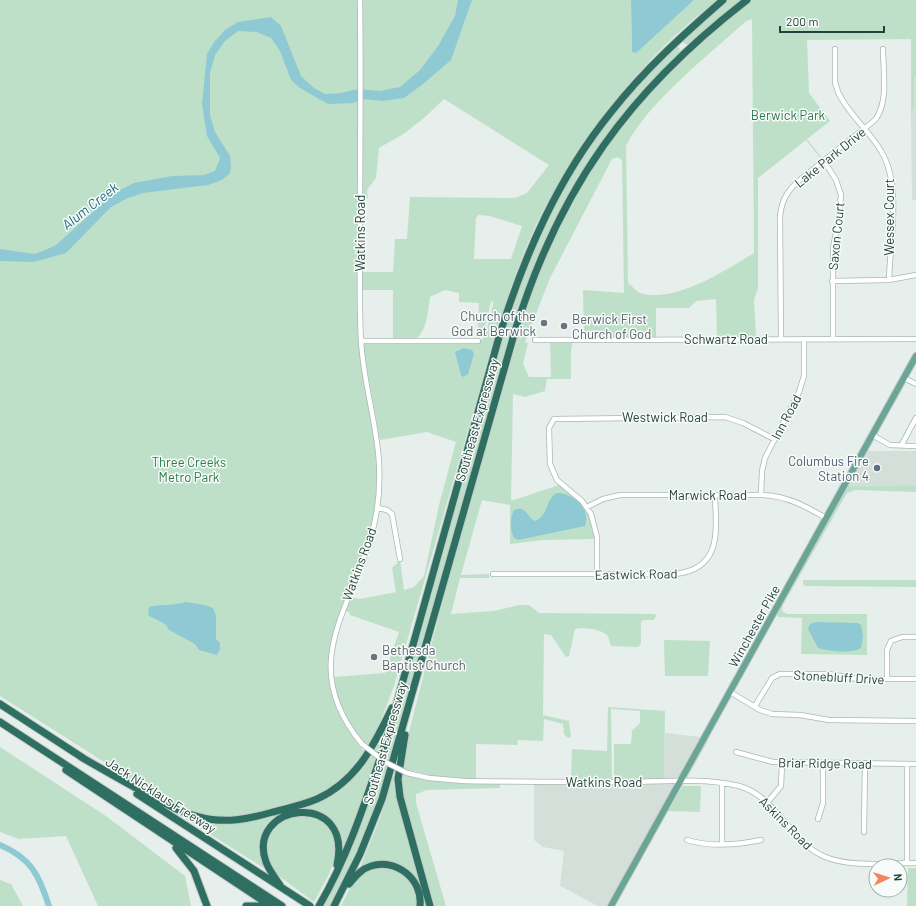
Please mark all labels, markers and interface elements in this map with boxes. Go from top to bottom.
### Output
scale bar [780,8,884,34]
text: 200 m [786,14,818,28]
park label: Berwick Park [751,107,826,123]
street label: Lake Park Drive [791,123,869,191]
water label: Alum Creek [58,178,121,233]
street label: Wessex Court [881,178,897,256]
street label: Watkins Road [352,195,368,271]
street label: Saxon Court [824,201,848,271]
place label: Church of the God at Berwick [451,308,536,339]
place label: Berwick First Church of God [572,311,651,342]
marker: Church of the God at Berwick [539,318,549,328]
marker: Berwick First Church of God [559,321,569,331]
street label: Schwartz Road [684,331,768,347]
street label: Southeast Expressway [452,357,502,483]
street label: Inn Road [767,392,805,442]
street label: Westwick Road [622,409,708,425]
place label: Columbus Fire Station 4 [788,453,869,484]
park label: Three Creeks Metro Park [152,454,226,485]
marker: Columbus Fire Station 4 [872,463,882,473]
street label: Marwick Road [669,487,747,503]
street label: Watkins Road [338,525,380,603]
street label: Eastwick Road [594,565,678,583]
street label: Winchester Pike [725,582,783,670]
place label: Bethesda Baptist Church [382,642,466,673]
marker: Bethesda Baptist Church [369,652,379,662]
street label: Stonebluff Drive [793,667,885,687]
street label: Southeast Expressway [360,680,410,806]
street label: Jack Nicklaus Freeway [103,753,219,837]
street label: Briar Ridge Road [778,754,872,772]
street label: Watkins Road [566,774,642,790]
street label: Askins Road [756,793,816,853]
north arrow [868,858,908,898]
text: N [892,873,905,881]

